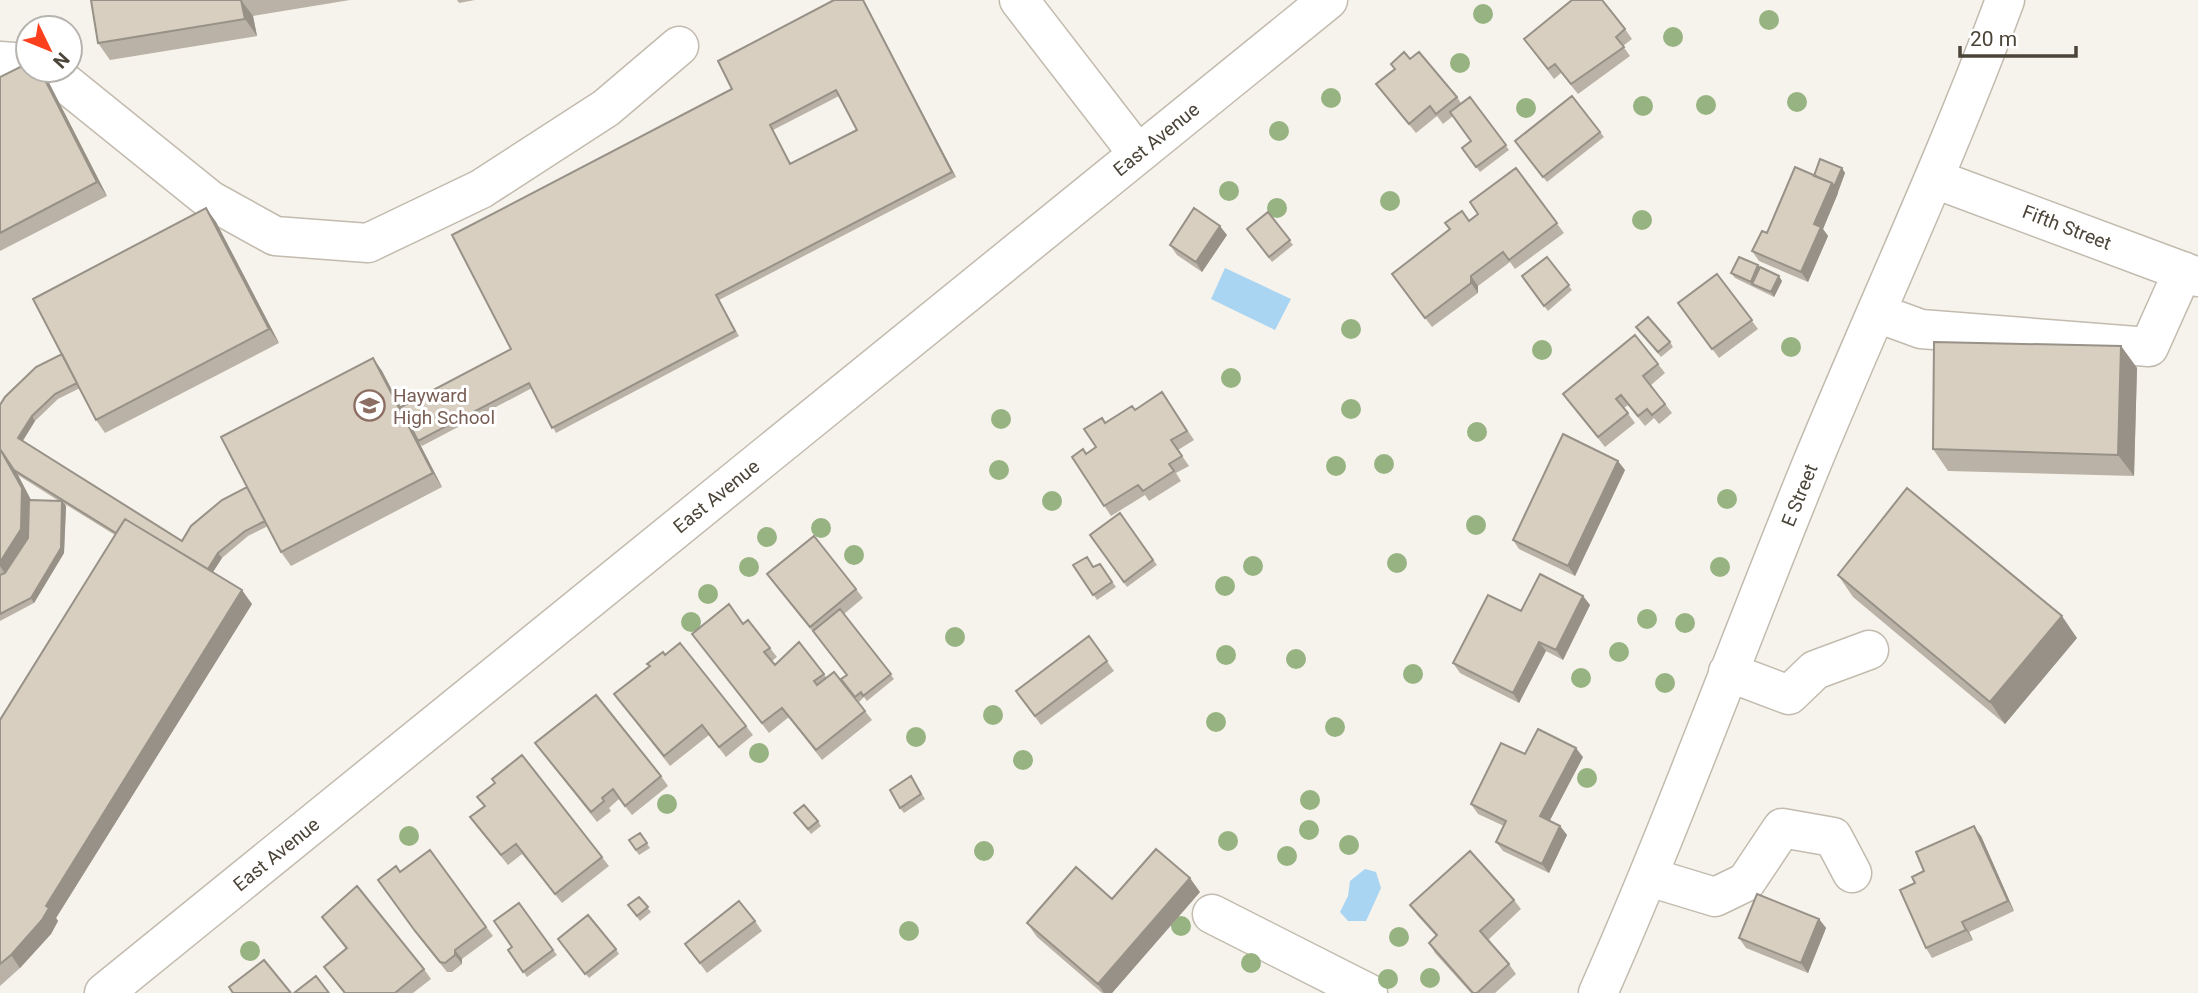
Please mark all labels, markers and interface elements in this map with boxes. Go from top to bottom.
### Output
north arrow [14,14,84,84]
scale bar [1960,14,2076,58]
text: 20 m [1970,27,2017,51]
text: N [48,48,74,73]
street label: East Avenue [1109,98,1204,181]
street label: Fifth Street [2019,200,2114,255]
place label: Hayward High School [393,384,495,429]
school or university icon: Hayward High School [353,389,387,423]
street label: East Avenue [669,455,764,538]
street label: E Street [1777,460,1822,530]
street label: East Avenue [229,813,324,896]

